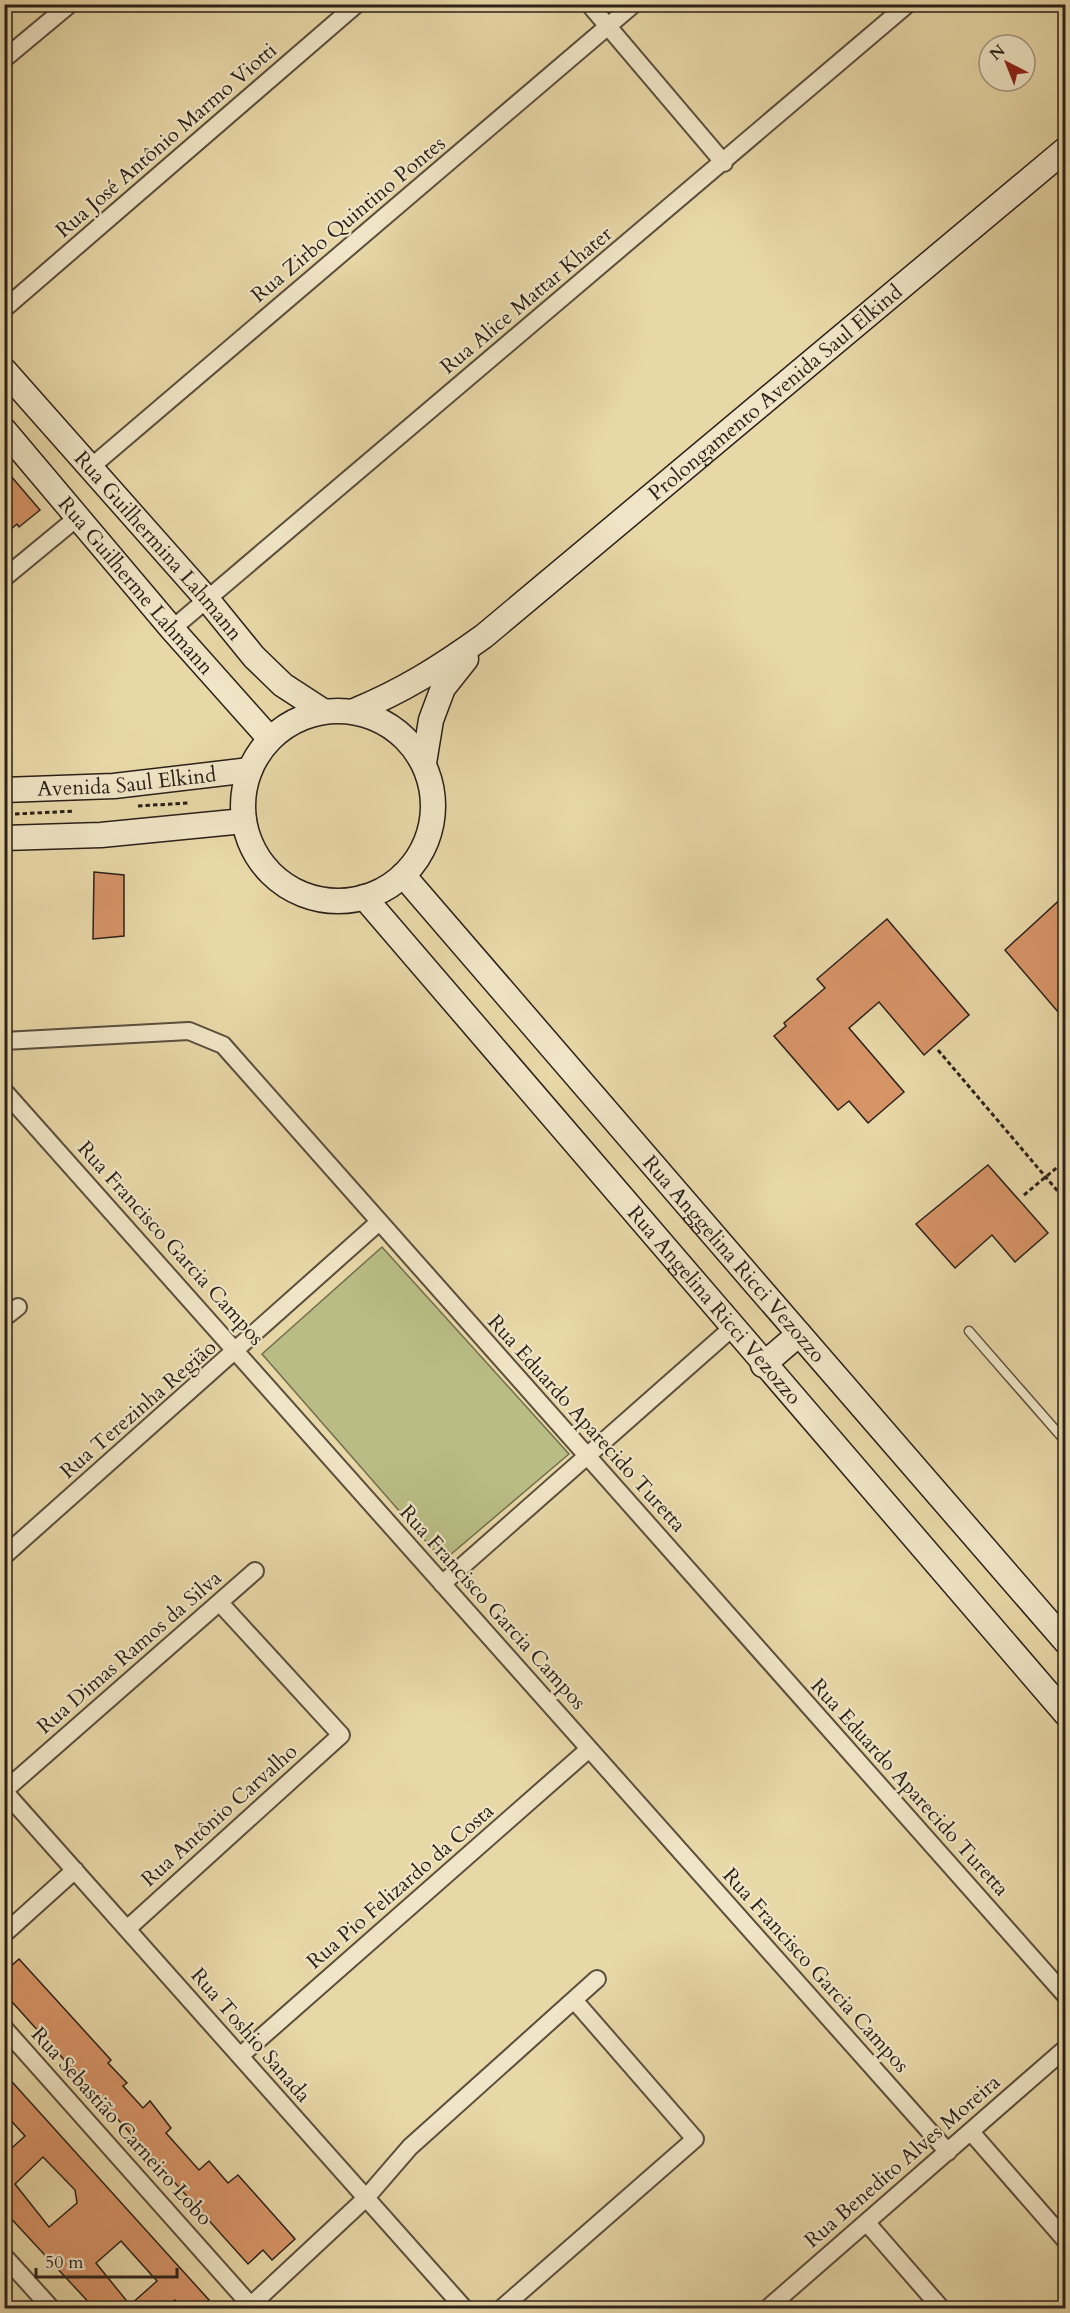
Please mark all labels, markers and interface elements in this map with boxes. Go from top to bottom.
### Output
north arrow [977,33,1037,93]
street label: Rua José Antônio Marmo Viotti [50,36,283,245]
text: N [985,40,1010,65]
street label: Rua Zirbo Quintino Pontes [245,129,452,309]
street label: Rua Alice Mattar Khater [434,220,619,381]
street label: Prolongamento Avenida Saul Elkind [642,278,909,508]
street label: Rua Guilhermina Lahmann [67,445,249,647]
street label: Rua Guilherme Lahmann [51,491,220,681]
street label: Avenida Saul Elkind [37,760,218,804]
street label: Rua Francisco Garcia Campos [71,1135,271,1352]
street label: Rua Anggelina Ricci Vezozzo [636,1149,832,1369]
street label: Rua Angelina Ricci Vezozzo [620,1200,808,1411]
street label: Rua Eduardo Aparecido Turetta [481,1308,692,1539]
street label: Rua Terezinha Região [54,1333,223,1485]
street label: Rua Francisco Garcia Campos [393,1499,593,1716]
street label: Rua Dimas Ramos da Silva [31,1564,228,1741]
street label: Rua Eduardo Aparecido Turetta [804,1672,1015,1903]
street label: Rua Antônio Carvalho [135,1737,304,1893]
street label: Rua Pio Felizardo da Costa [301,1797,500,1976]
street label: Rua Francisco Garcia Campos [716,1862,916,2079]
street label: Rua Toshio Sanada [184,1962,317,2109]
street label: Rua Sebastião Carneiro Lobo [24,2021,219,2232]
street label: Rua Benedito Alves Moreira [798,2068,1007,2255]
scale bar [36,2241,177,2279]
text: 50 m [45,2250,84,2275]

